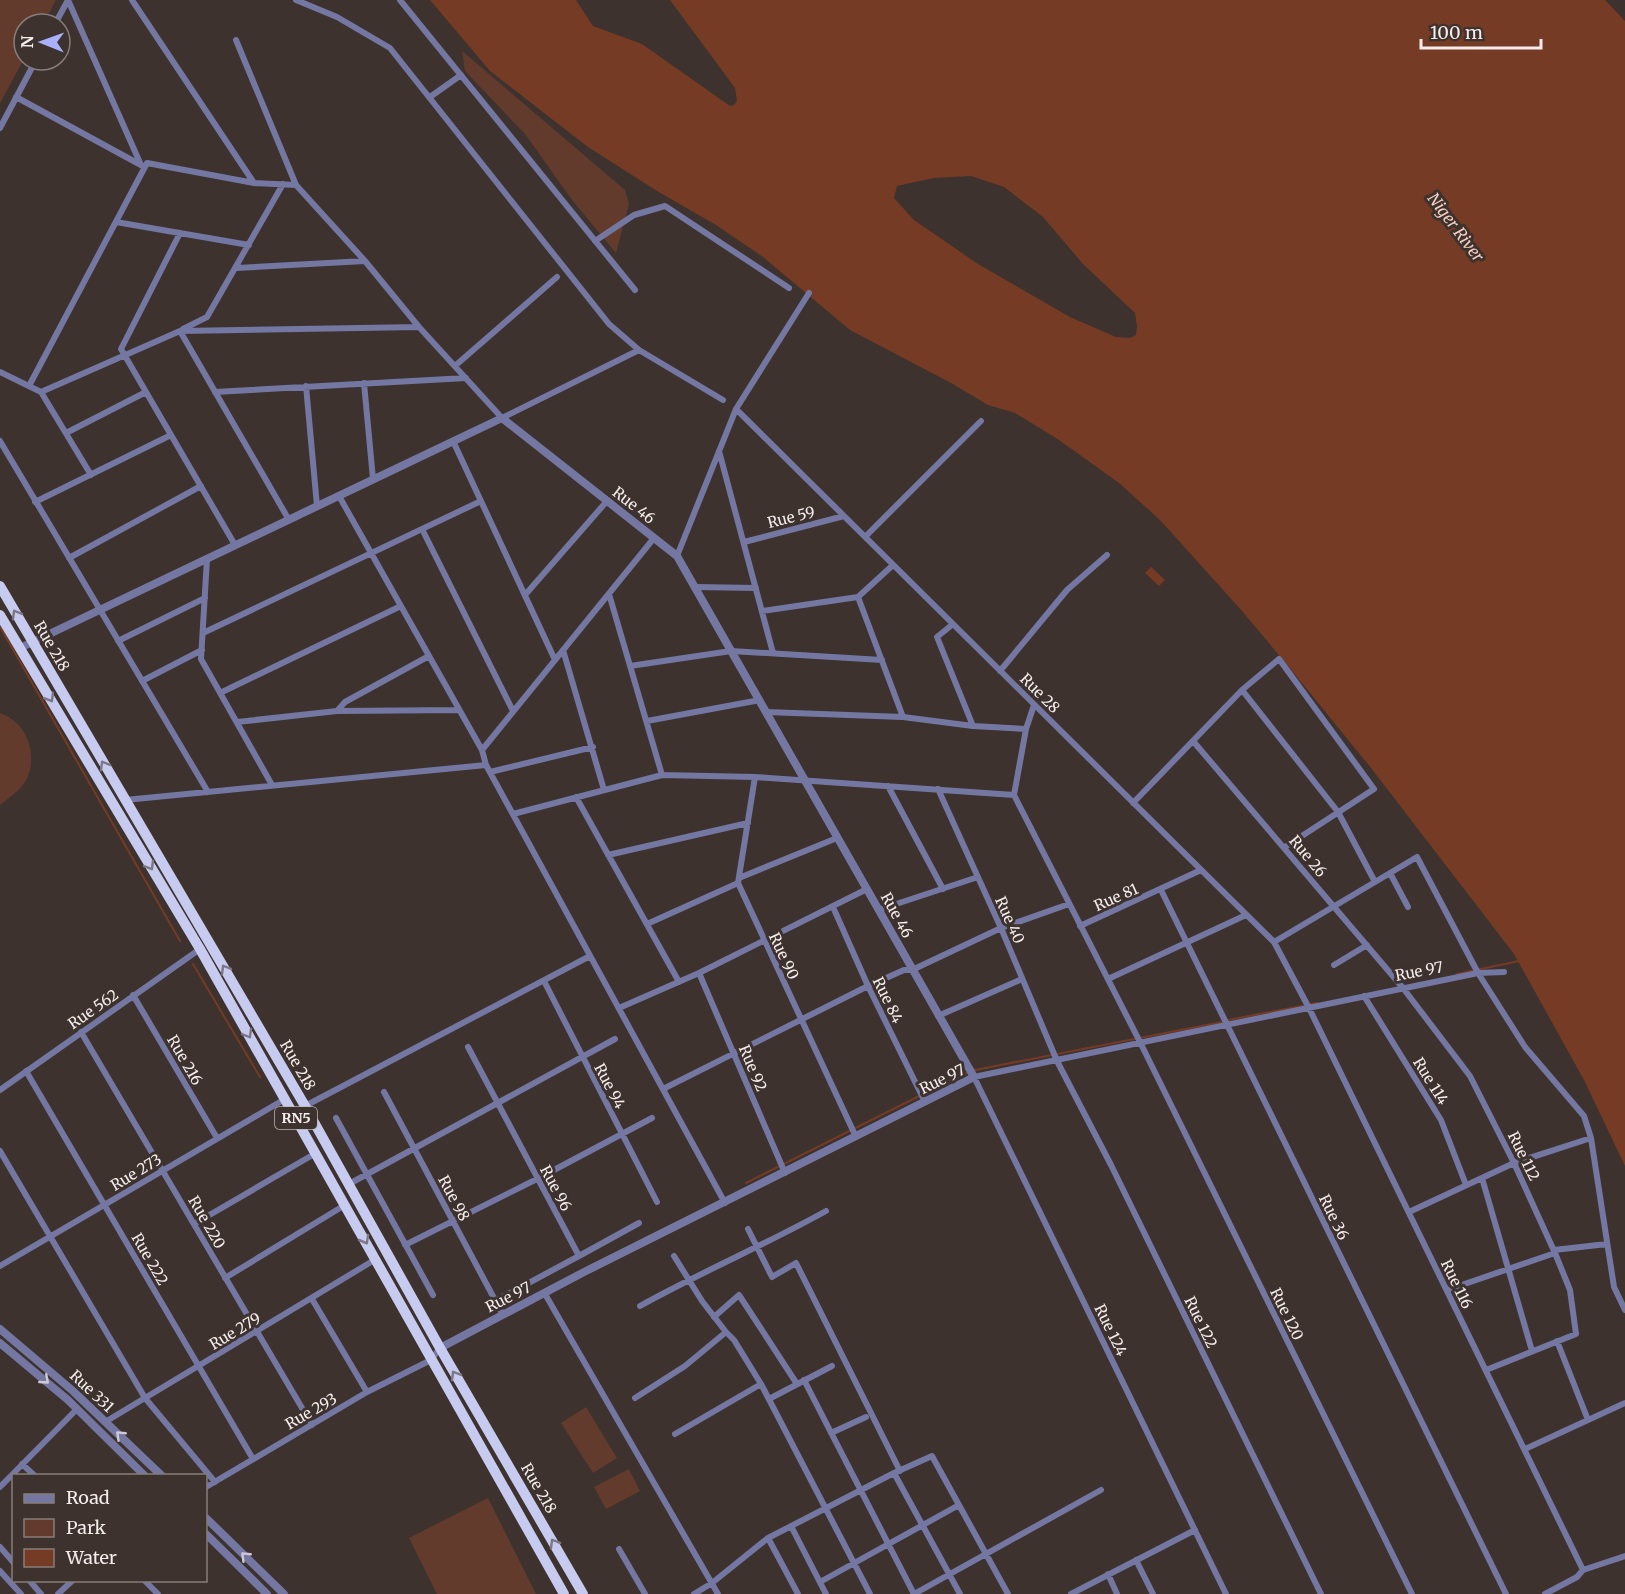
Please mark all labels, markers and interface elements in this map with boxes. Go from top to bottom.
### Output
north arrow [12,12,72,72]
scale bar [1421,12,1541,50]
text: 100 m [1430,21,1483,44]
text: N [17,35,37,48]
water label: Niger River [1424,189,1489,266]
street label: Rue 46 [609,482,659,528]
street label: Rue 59 [765,502,817,532]
one-way arrow [12,610,24,620]
street label: Rue 218 [30,618,74,674]
street label: Rue 28 [1016,669,1064,717]
one-way arrow [42,692,54,702]
one-way arrow [100,761,112,771]
street label: Rue 26 [1285,831,1331,881]
one-way arrow [143,859,154,870]
street label: Rue 81 [1091,879,1141,915]
street label: Rue 46 [877,889,917,941]
street label: Rue 40 [991,893,1029,947]
street label: Rue 90 [765,929,803,983]
street label: Rue 97 [1393,957,1445,985]
one-way arrow [221,965,232,975]
street label: Rue 84 [869,974,907,1026]
street label: Rue 562 [64,985,122,1033]
one-way arrow [241,1028,253,1038]
street label: Rue 216 [163,1032,207,1088]
street label: Rue 218 [276,1037,320,1093]
street label: Rue 92 [735,1042,771,1094]
street label: Rue 114 [1409,1054,1453,1108]
street label: Rue 94 [590,1060,630,1112]
street label: Rue 97 [916,1060,968,1098]
road number: RN5 [275,1107,317,1129]
street label: Rue 112 [1504,1128,1544,1184]
street label: Rue 273 [107,1149,165,1195]
street label: Rue 96 [536,1162,576,1214]
street label: Rue 98 [434,1172,474,1224]
street label: Rue 36 [1315,1191,1353,1243]
street label: Rue 220 [184,1192,230,1252]
street label: Rue 222 [127,1230,173,1289]
one-way arrow [358,1234,369,1244]
street label: Rue 116 [1437,1256,1477,1312]
street label: Rue 97 [482,1277,534,1316]
street label: Rue 120 [1266,1285,1308,1343]
street label: Rue 122 [1180,1293,1222,1351]
street label: Rue 124 [1090,1301,1132,1359]
street label: Rue 279 [206,1308,264,1354]
street label: Rue 331 [66,1366,118,1416]
one-way arrow [451,1371,463,1381]
one-way arrow [38,1373,49,1384]
street label: Rue 293 [282,1389,340,1433]
one-way arrow [116,1431,126,1442]
street label: Rue 218 [517,1460,561,1516]
legend [12,1474,207,1582]
text: Road [66,1486,110,1509]
text: Park [66,1516,107,1539]
one-way arrow [550,1539,561,1550]
text: Water [65,1546,117,1569]
one-way arrow [241,1552,251,1563]

